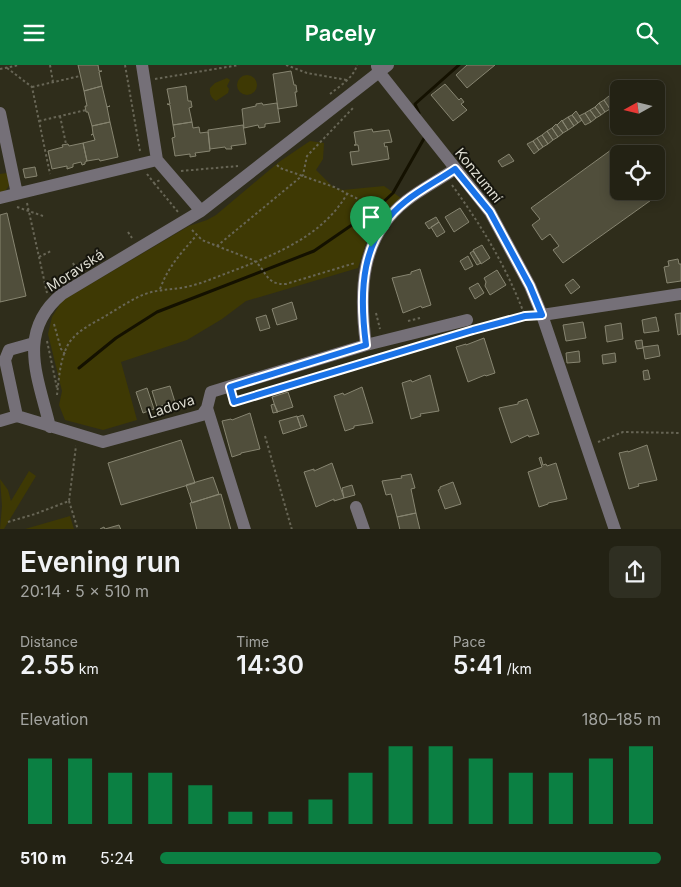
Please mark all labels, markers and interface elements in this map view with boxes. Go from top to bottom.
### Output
icon: menu [20,19,48,47]
icon: search [633,19,661,47]
text: Pacely [305,20,376,46]
north arrow [610,80,665,135]
map controls [610,80,665,200]
street label: Konzumní [452,144,507,206]
button: locate [610,145,665,200]
pin [350,196,392,247]
icon: arrive [357,203,385,231]
street label: Moravská [43,245,107,295]
street label: Ladova [145,390,197,422]
text: Evening run [20,545,181,579]
button: share [609,546,661,598]
text: 20:14 · 5 × 510 m [20,581,149,601]
text: Distance [20,633,78,650]
text: Time [236,633,269,650]
text: Pace [453,633,486,650]
text: 2.55 [20,650,75,680]
text: 14:30 [236,650,304,680]
text: 5:41 [453,650,503,680]
text: km [75,660,99,677]
text: /km [503,660,532,677]
text: Elevation [20,709,89,729]
text: 180–185 m [582,709,661,729]
text: 510 m [20,848,66,868]
text: 5:24 [100,848,134,868]

